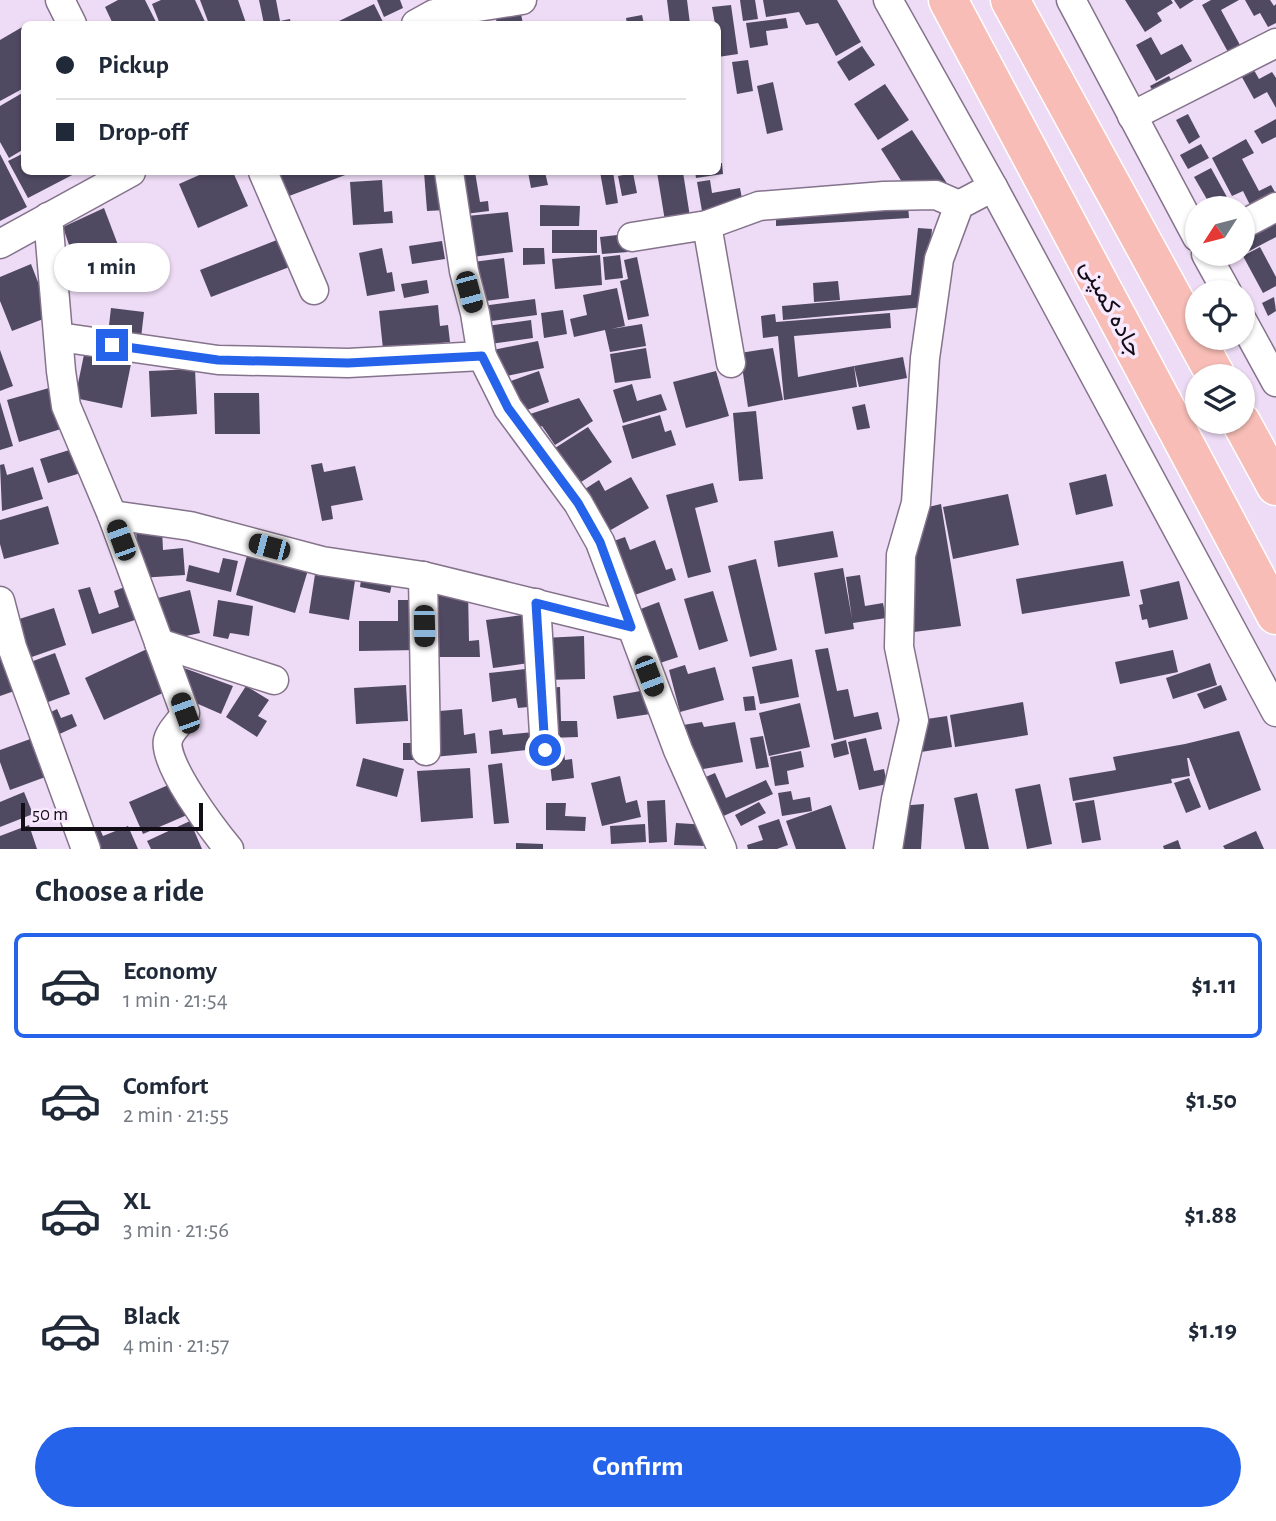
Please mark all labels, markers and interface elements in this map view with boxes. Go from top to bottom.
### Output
text: Pickup [98,52,169,78]
text: Drop-off [98,119,187,145]
north arrow [1185,196,1255,266]
map controls [1185,196,1255,434]
callout: 1 min [54,244,170,292]
text: 1 min [88,256,136,279]
street label: جاده کمپنی [1073,256,1147,362]
car [454,269,485,315]
button: locate [1185,280,1255,350]
route end [96,329,128,361]
button: layers [1185,364,1255,434]
car [104,517,139,563]
car [246,531,293,563]
car [414,605,435,647]
car [632,653,667,699]
car [168,690,203,736]
route start [529,734,561,766]
scale bar [21,800,203,832]
text: 50 m [32,805,68,824]
text: Choose a ride [35,875,204,907]
icon: car [39,954,102,1017]
text: Economy [123,958,217,984]
text: $1.11 [1191,972,1237,998]
text: 1 min · 21:54 [123,989,228,1012]
icon: car [39,1069,102,1132]
text: Comfort [123,1073,208,1099]
text: $1.50 [1185,1087,1237,1113]
text: 2 min · 21:55 [123,1104,229,1127]
icon: car [39,1184,102,1247]
text: XL [123,1188,150,1214]
text: $1.88 [1184,1202,1237,1228]
text: 3 min · 21:56 [123,1219,229,1242]
icon: car [39,1299,102,1362]
text: Black [123,1303,180,1329]
text: $1.19 [1188,1317,1237,1343]
text: 4 min · 21:57 [123,1334,229,1357]
button: Confirm [35,1427,1241,1507]

